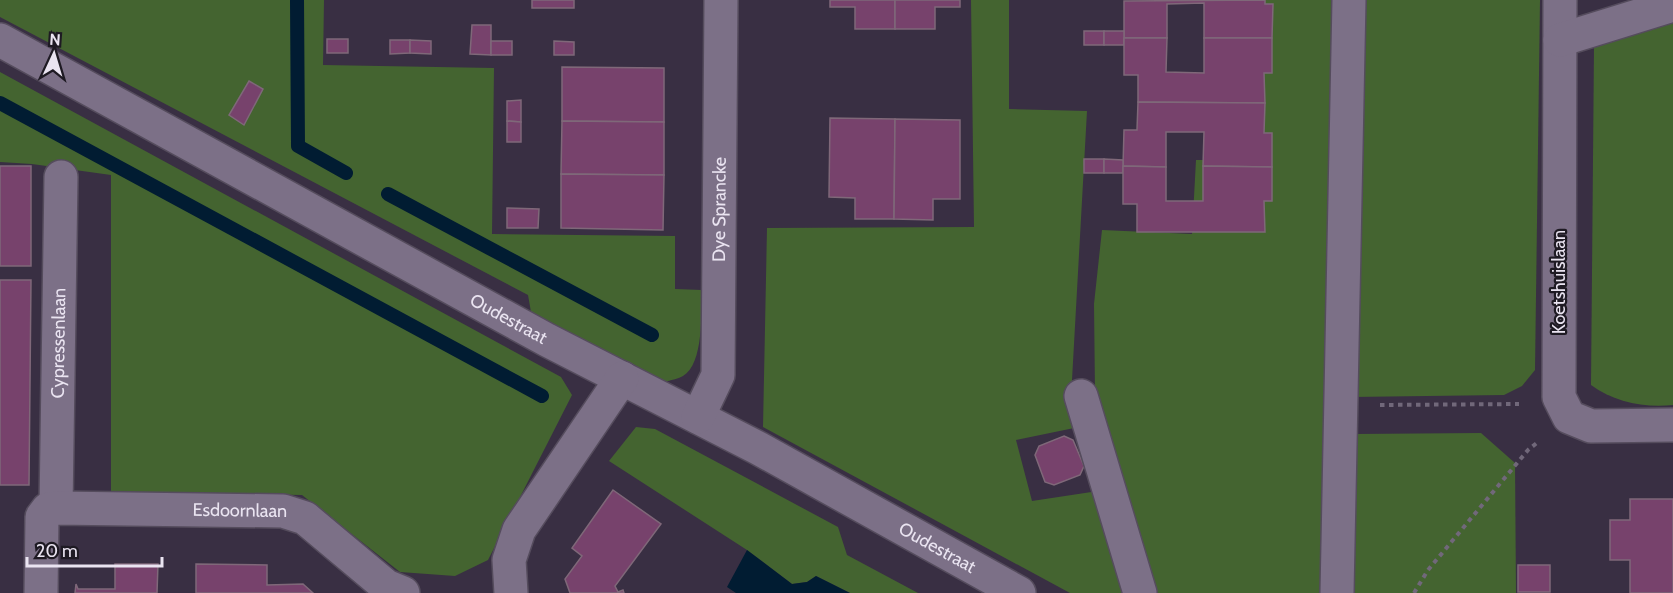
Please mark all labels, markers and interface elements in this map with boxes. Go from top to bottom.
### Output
north arrow [24,24,84,84]
text: N [49,30,61,49]
street label: Dye Sprancke [708,157,731,262]
street label: Koetshuislaan [1548,230,1570,334]
street label: Cypressenlaan [47,288,70,398]
street label: Oudestraat [466,289,551,349]
street label: Esdoornlaan [193,499,287,522]
street label: Oudestraat [895,517,980,578]
scale bar [27,530,162,568]
text: 20 m [36,540,78,562]

